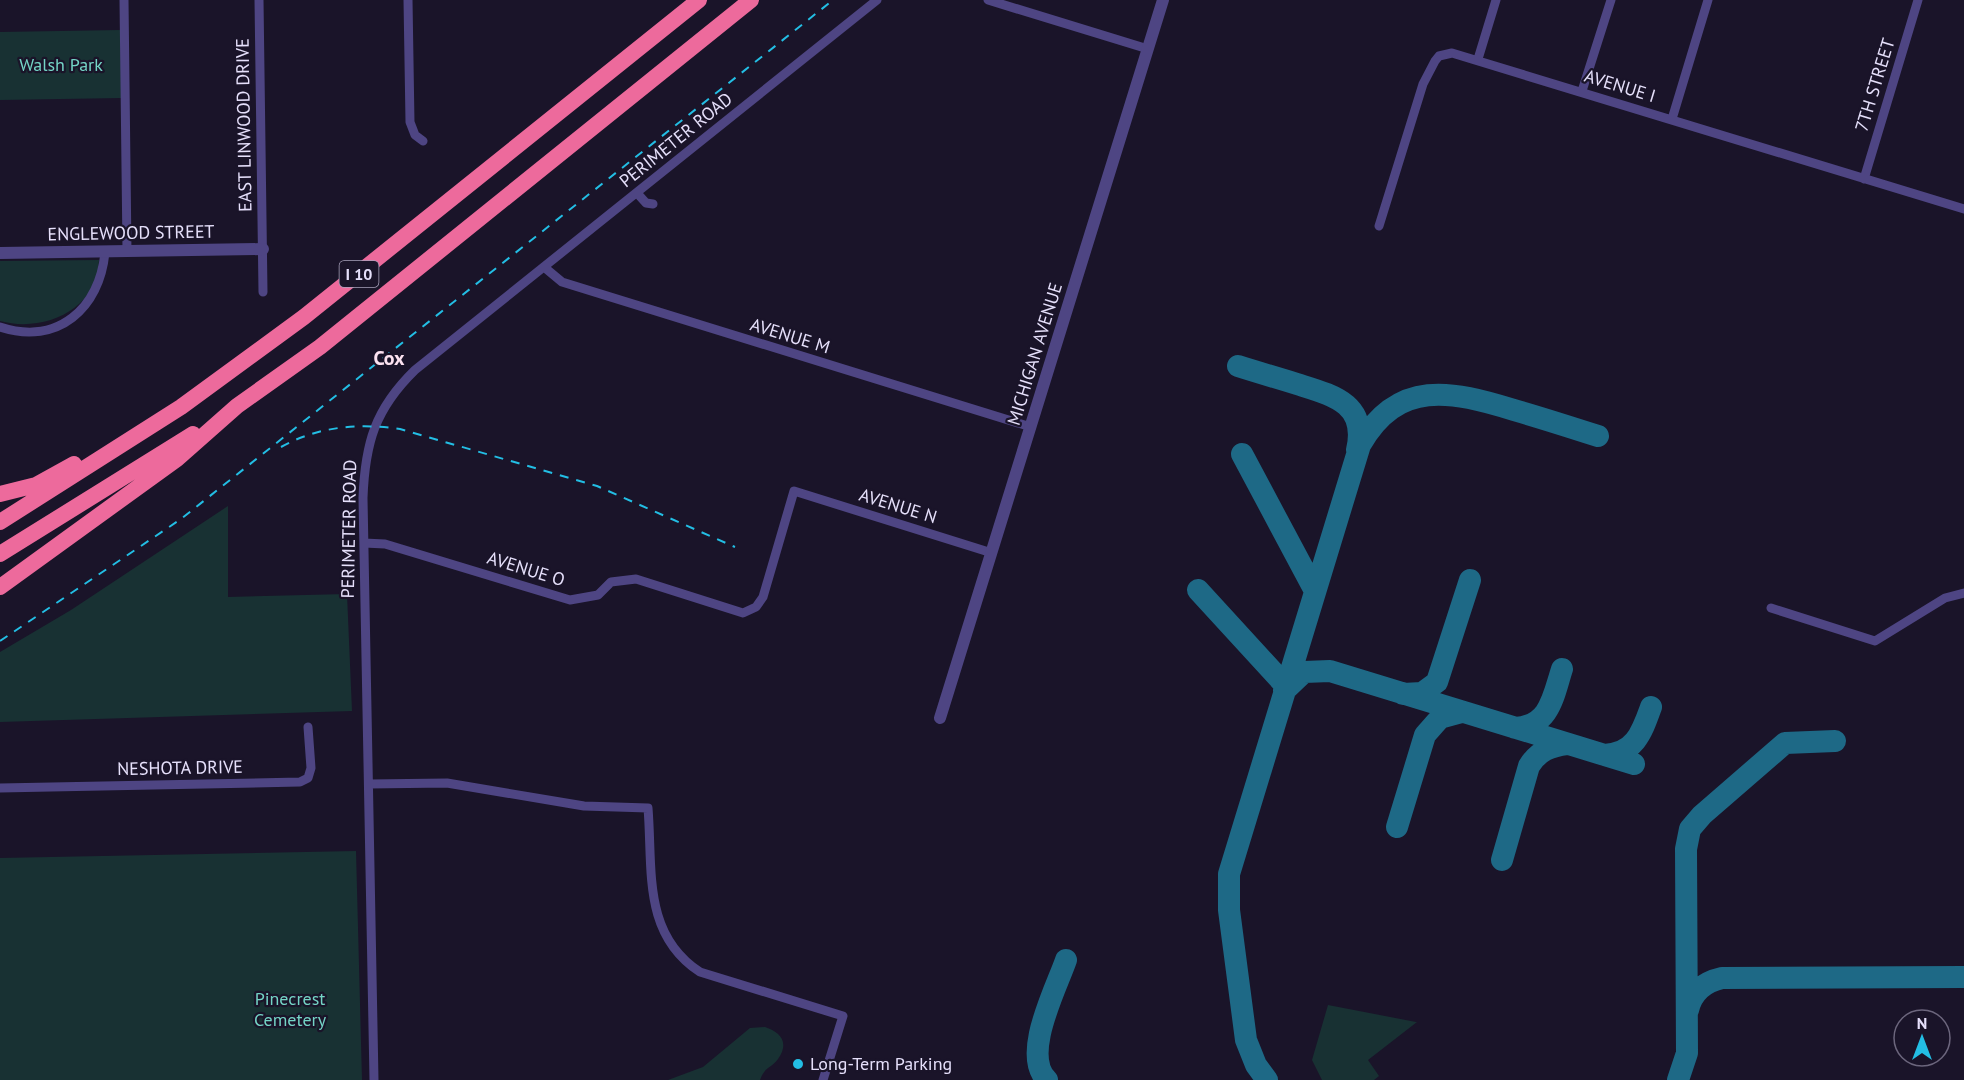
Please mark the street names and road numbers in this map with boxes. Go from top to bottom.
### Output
street label: 7TH STREET [1849,35,1900,134]
street label: EAST LINWOOD DRIVE [230,38,257,212]
street label: AVENUE I [1582,64,1658,107]
street label: PERIMETER ROAD [615,87,737,192]
street label: ENGLEWOOD STREET [47,220,215,245]
road number: I 10 [340,261,378,287]
street label: MICHIGAN AVENUE [1002,280,1067,428]
street label: AVENUE M [748,313,833,359]
street label: PERIMETER ROAD [336,459,361,599]
street label: AVENUE N [857,483,940,528]
street label: AVENUE O [484,546,568,591]
street label: NESHOTA DRIVE [117,755,243,780]

